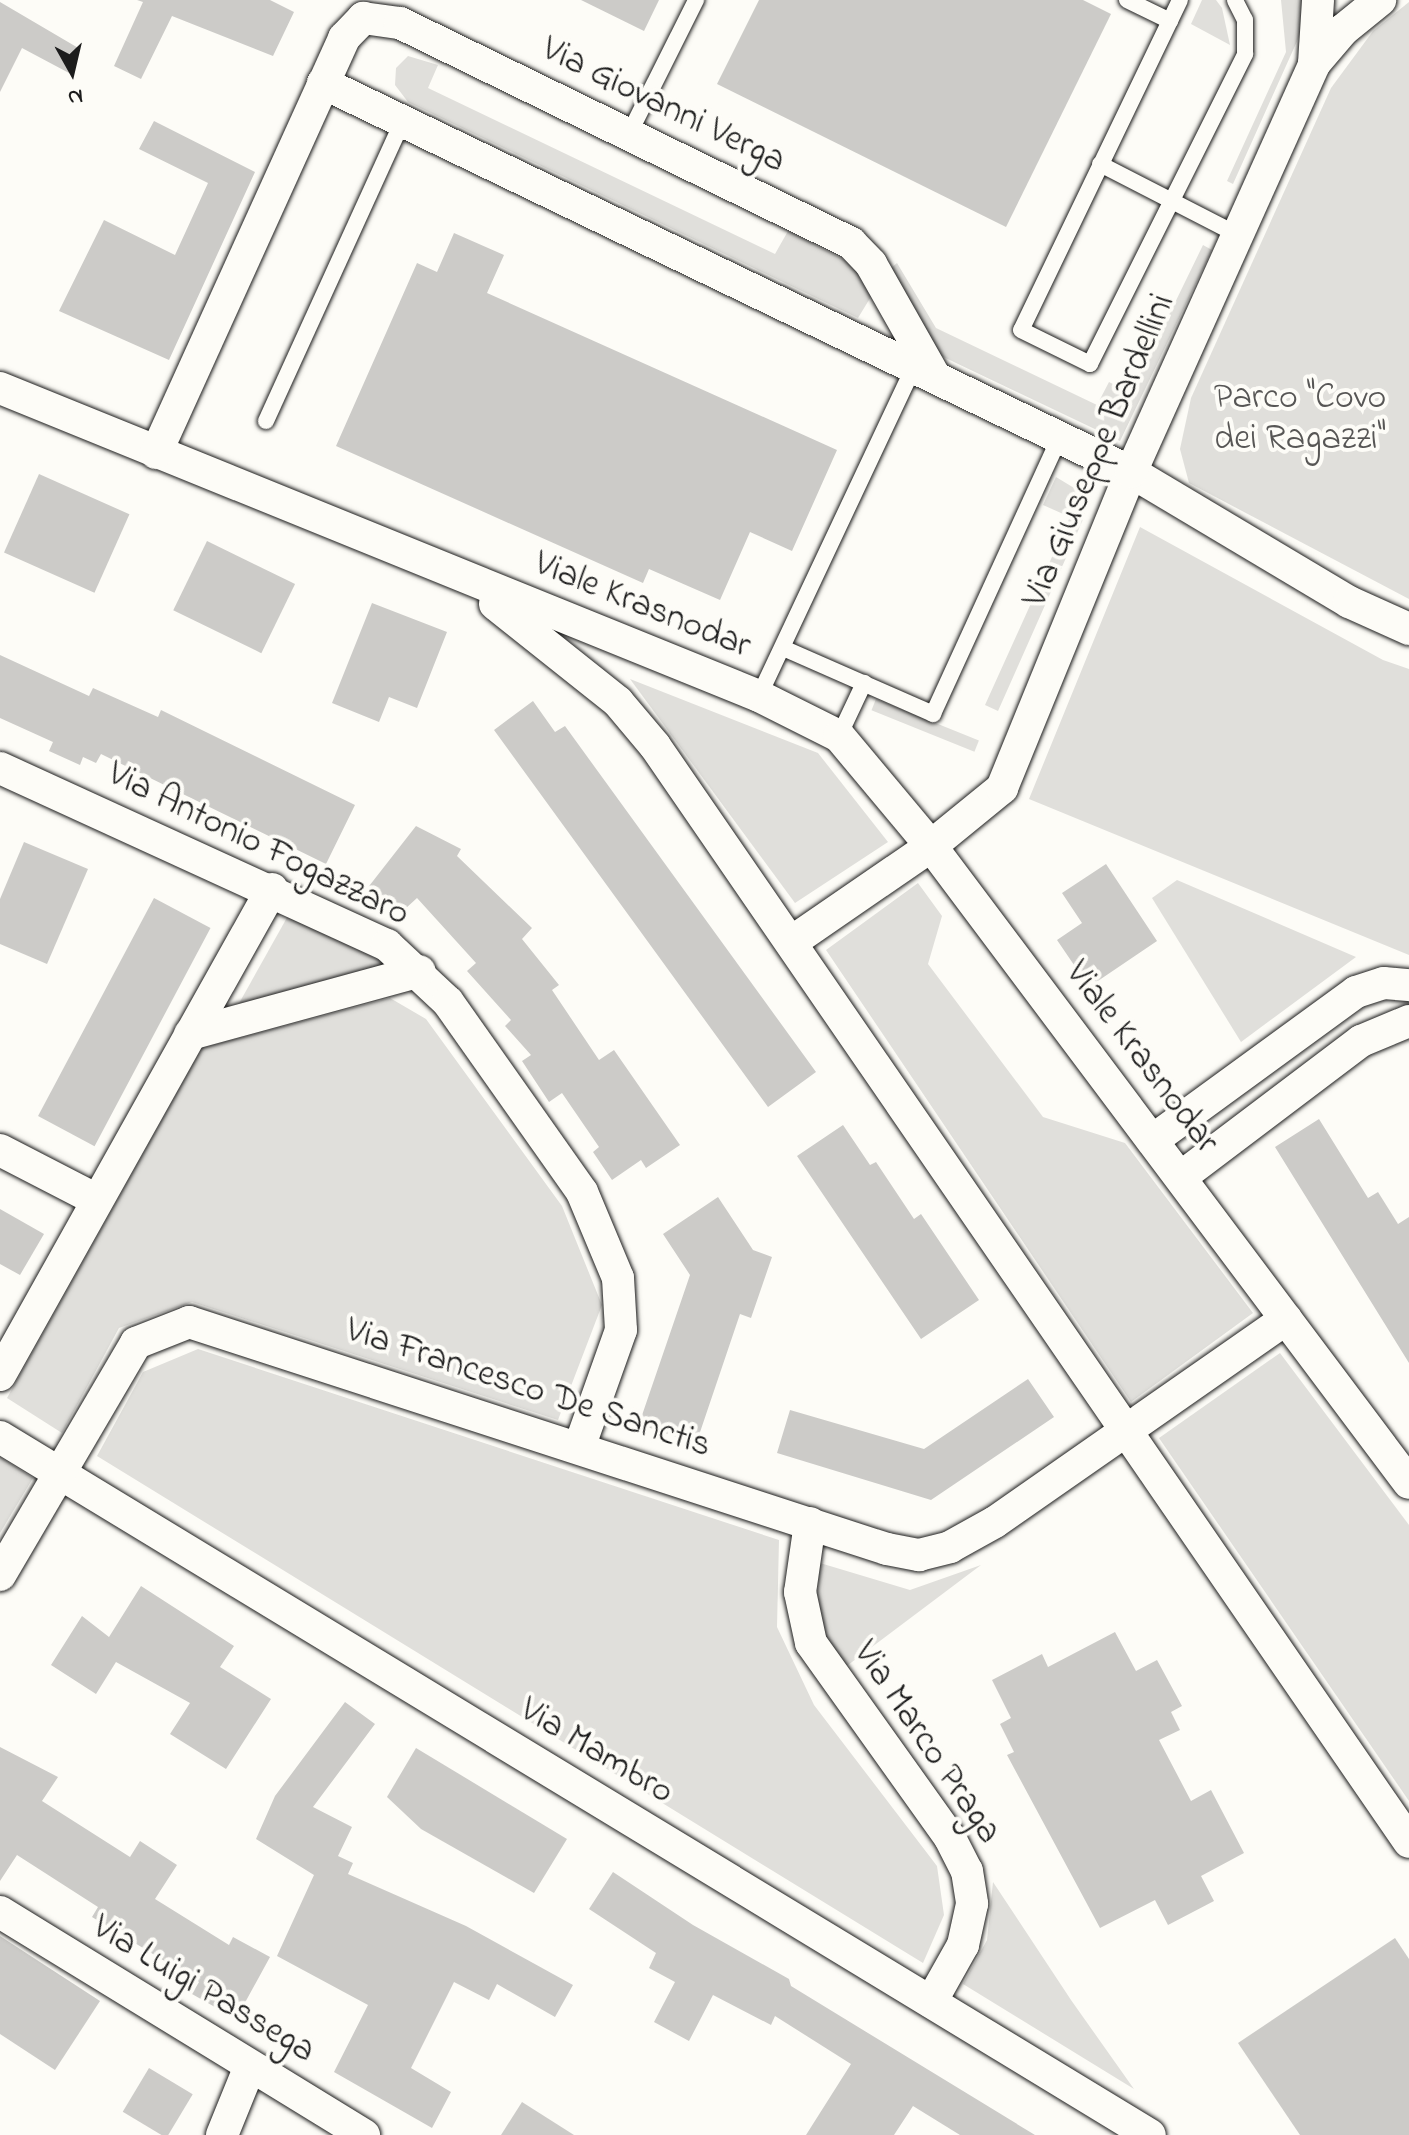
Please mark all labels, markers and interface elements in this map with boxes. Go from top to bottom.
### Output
street label: Via Giovanni Verga [534,28,792,184]
north arrow [32,32,112,112]
text: N [66,79,85,113]
street label: Via Giuseppe Bardellini [1014,288,1186,614]
park label: Parco "Covo dei Ragazzi" [1214,376,1386,461]
street label: Viale Krasnodar [528,543,756,669]
street label: Via Antonio Fogazzaro [100,753,416,937]
street label: Viale Krasnodar [1055,953,1227,1163]
street label: Via Francesco De Sanctis [340,1310,716,1468]
street label: Via Marco Praga [842,1634,1010,1852]
street label: Via Mambro [511,1689,681,1815]
street label: Via Luigi Passega [84,1907,322,2073]

